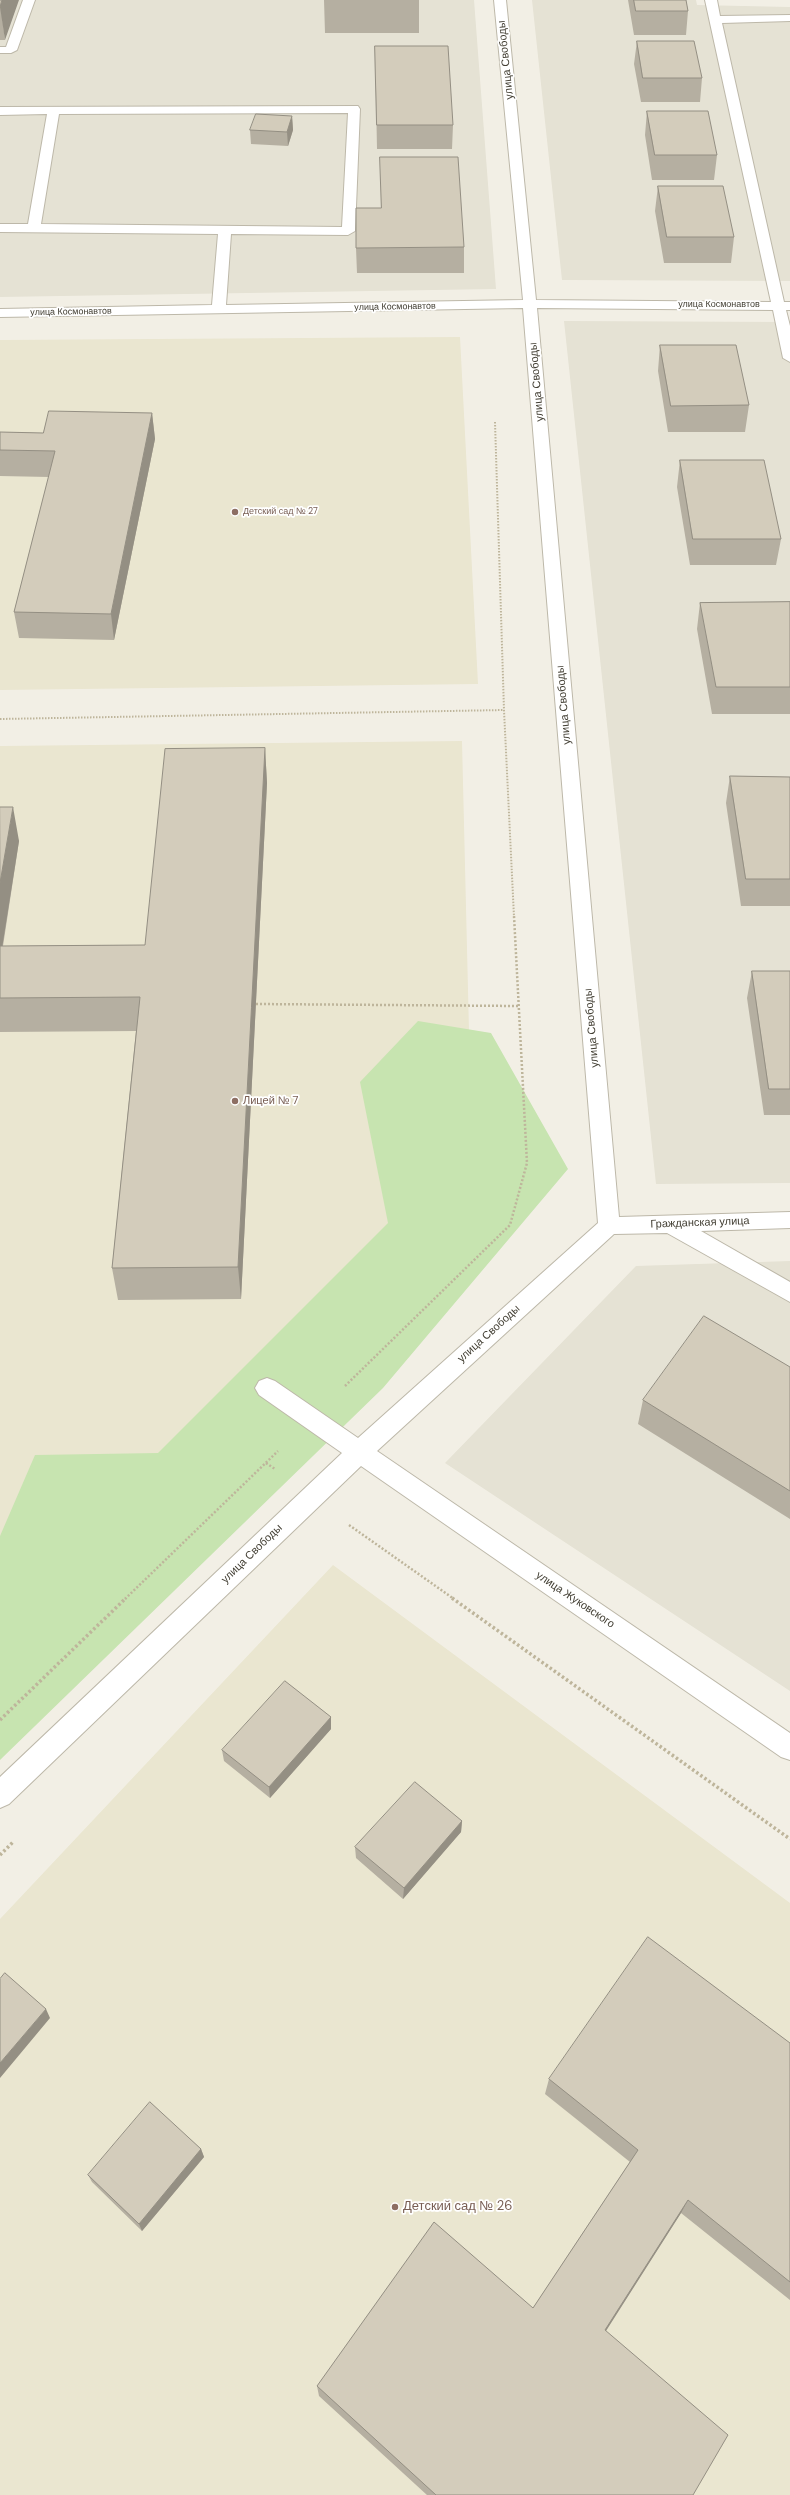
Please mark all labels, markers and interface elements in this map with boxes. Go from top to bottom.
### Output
street label: улица Свободы [495,20,517,100]
street label: улица Космонавтов [678,300,760,310]
street label: улица Космонавтов [354,301,436,313]
street label: улица Космонавтов [30,306,112,318]
street label: улица Свободы [527,342,547,422]
marker: Детский сад № 27 [230,507,240,517]
place label: Детский сад № 27 [243,507,318,517]
street label: улица Свободы [554,665,574,745]
street label: улица Свободы [582,988,602,1068]
place label: Лицей № 7 [243,1094,298,1108]
marker: Лицей № 7 [230,1096,240,1106]
street label: Гражданская улица [650,1215,750,1231]
street label: улица Свободы [455,1303,523,1365]
street label: улица Свободы [219,1522,285,1586]
street label: улица Жуковского [533,1569,617,1631]
place label: Детский сад № 26 [403,2199,512,2215]
marker: Детский сад № 26 [390,2202,400,2212]

